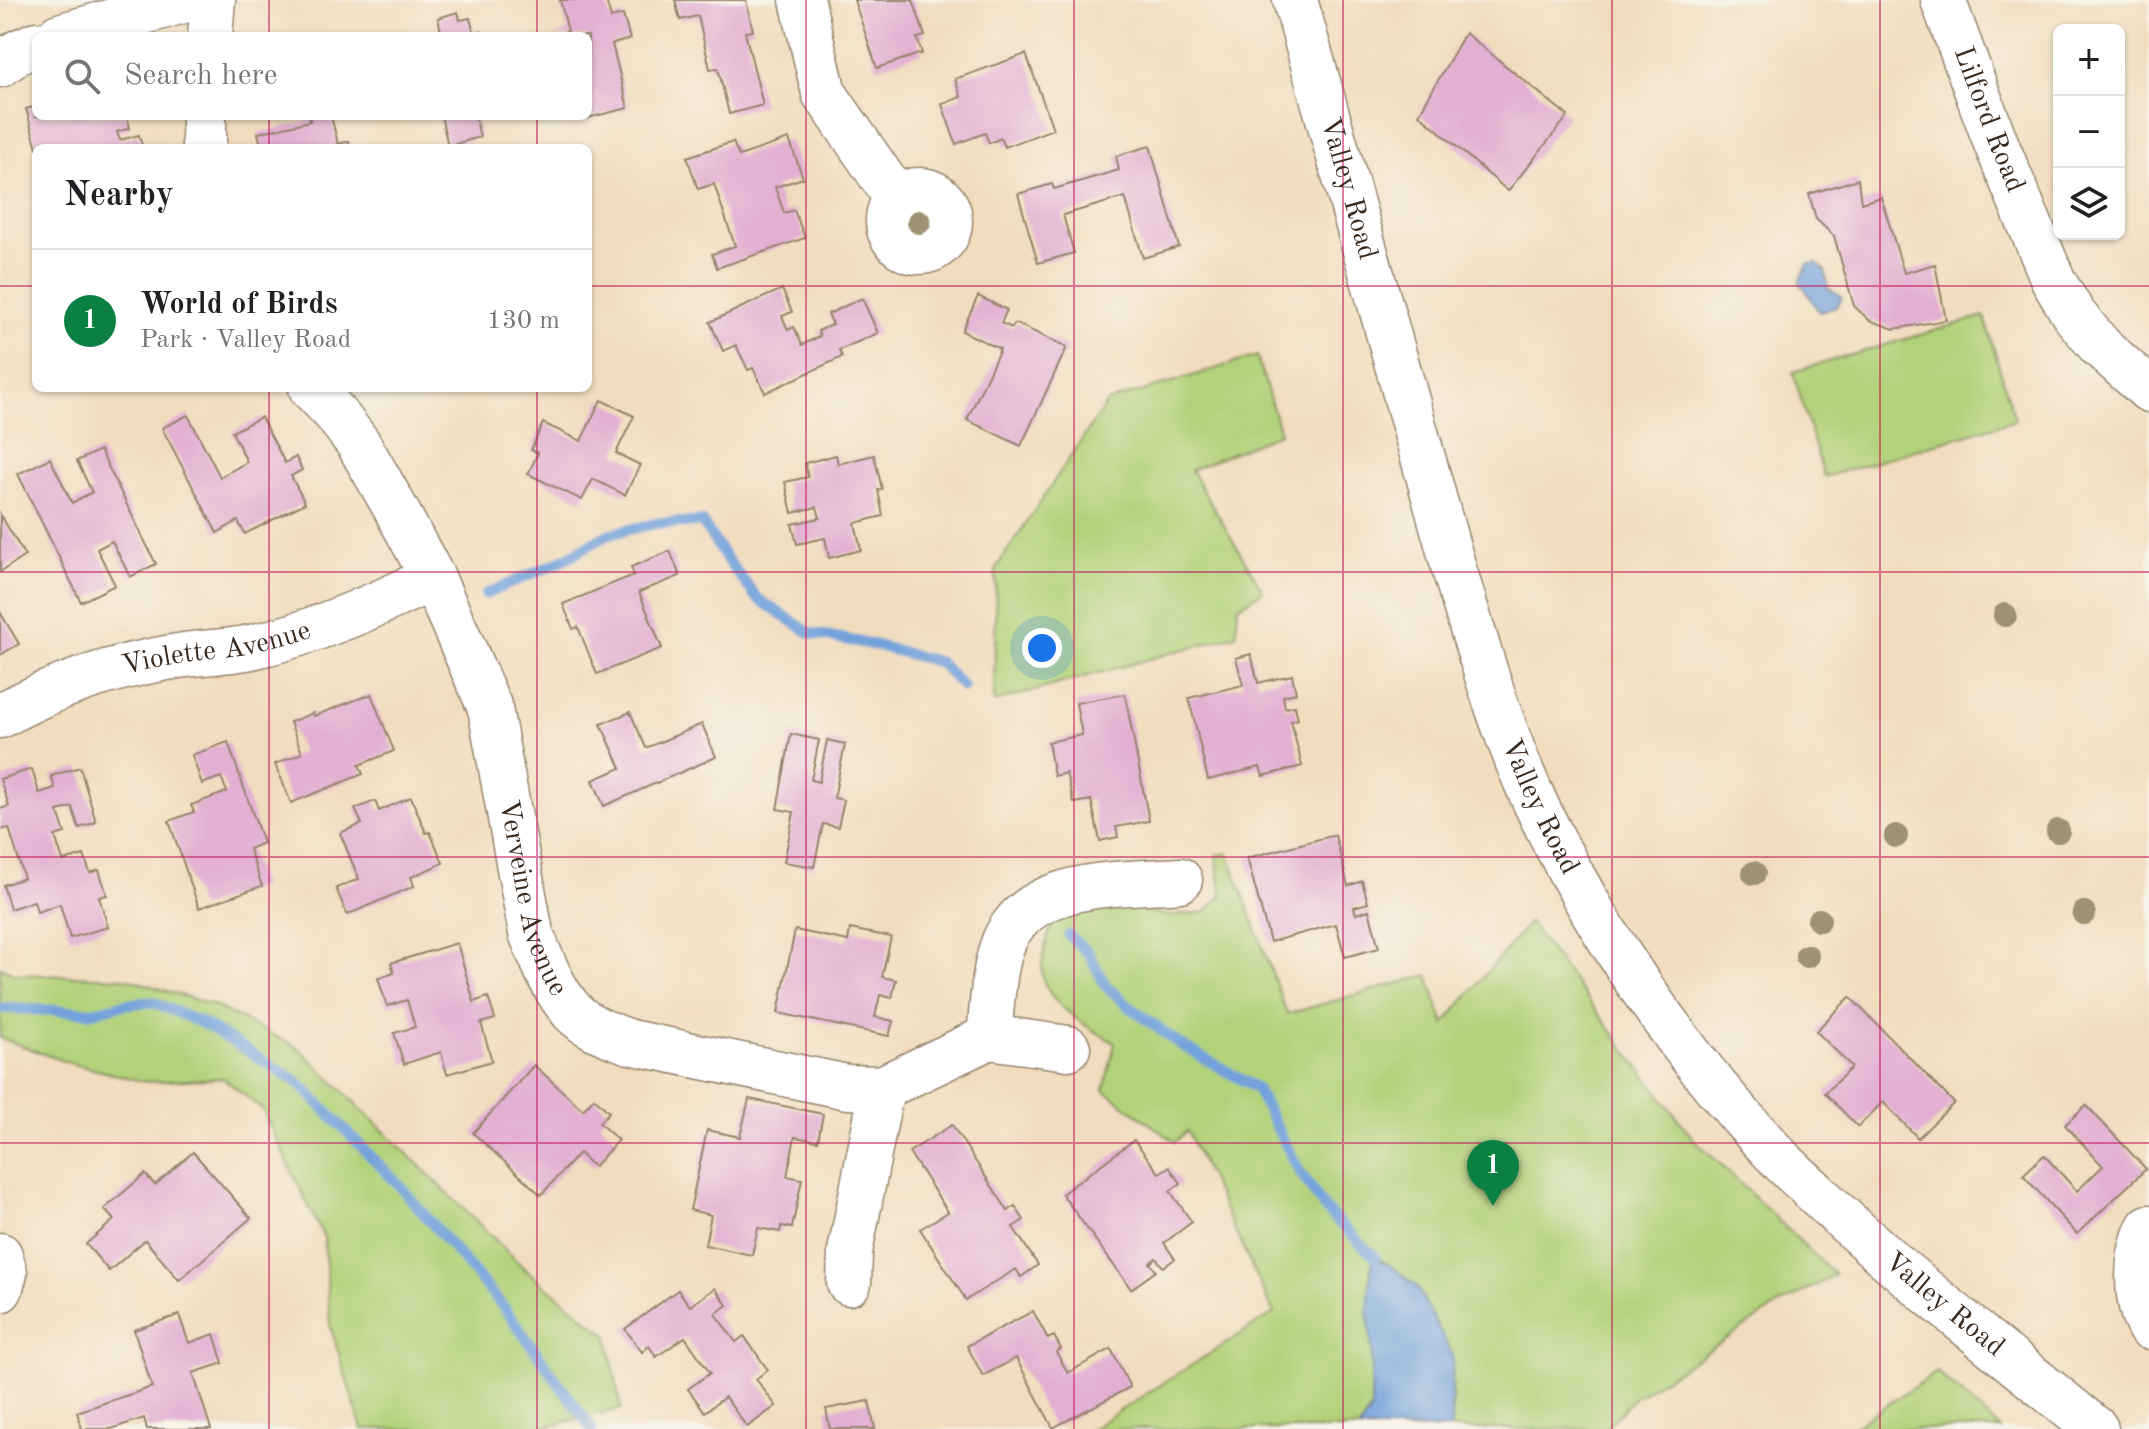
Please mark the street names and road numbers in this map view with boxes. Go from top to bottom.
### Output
street label: Lilford Road [1948,43,2029,197]
street label: Valley Road [1315,115,1381,263]
street label: Violette Avenue [119,617,314,681]
street label: Valley Road [1496,735,1583,880]
street label: Verveine Avenue [493,798,572,1001]
street label: Valley Road [1878,1248,2009,1363]

